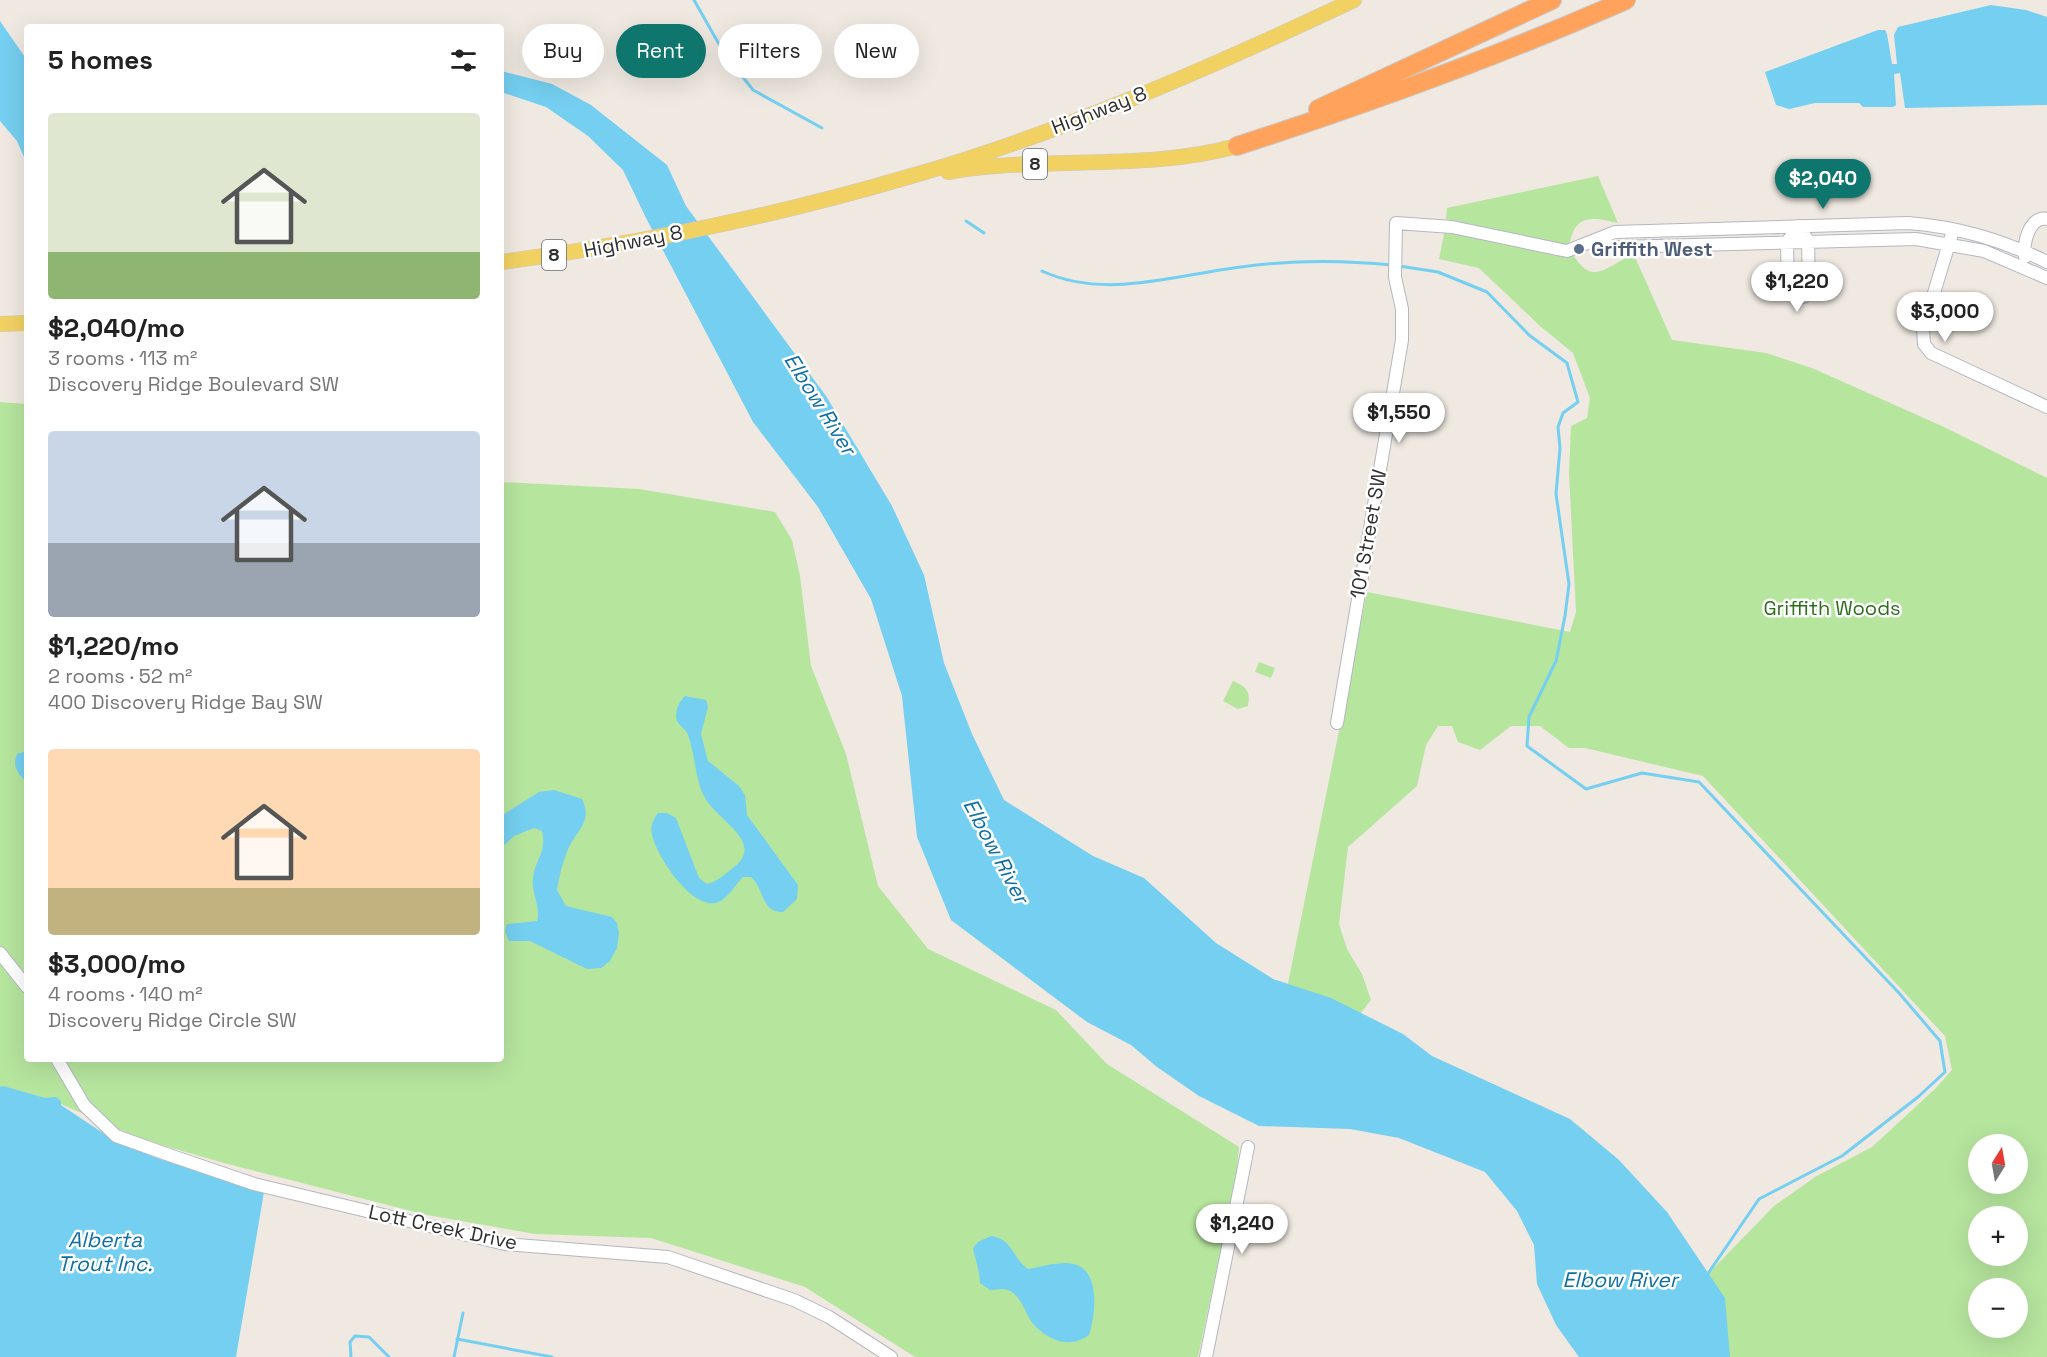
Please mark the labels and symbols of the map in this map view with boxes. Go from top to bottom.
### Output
street label: Highway 8 [1048,80,1150,140]
road number: 8 [1023,149,1047,179]
pin: $2,040 [1774,159,1872,210]
street label: Highway 8 [581,219,685,263]
place label: Griffith West [1591,236,1713,262]
road number: 8 [542,240,566,270]
marker: Griffith West [1572,242,1586,256]
pin: $1,220 [1748,262,1846,313]
pin: $3,000 [1896,292,1994,343]
water label: Elbow River [778,348,863,461]
pin: $1,550 [1350,393,1448,444]
street label: 101 Street SW [1344,467,1392,601]
park label: Griffith Woods [1763,595,1901,621]
water label: Elbow River [957,794,1036,910]
north arrow [1968,1134,2028,1194]
street label: Lott Creek Drive [366,1199,520,1255]
pin: $1,240 [1193,1204,1291,1255]
water label: Alberta Trout Inc. [58,1226,152,1277]
water label: Elbow River [1562,1266,1680,1293]

